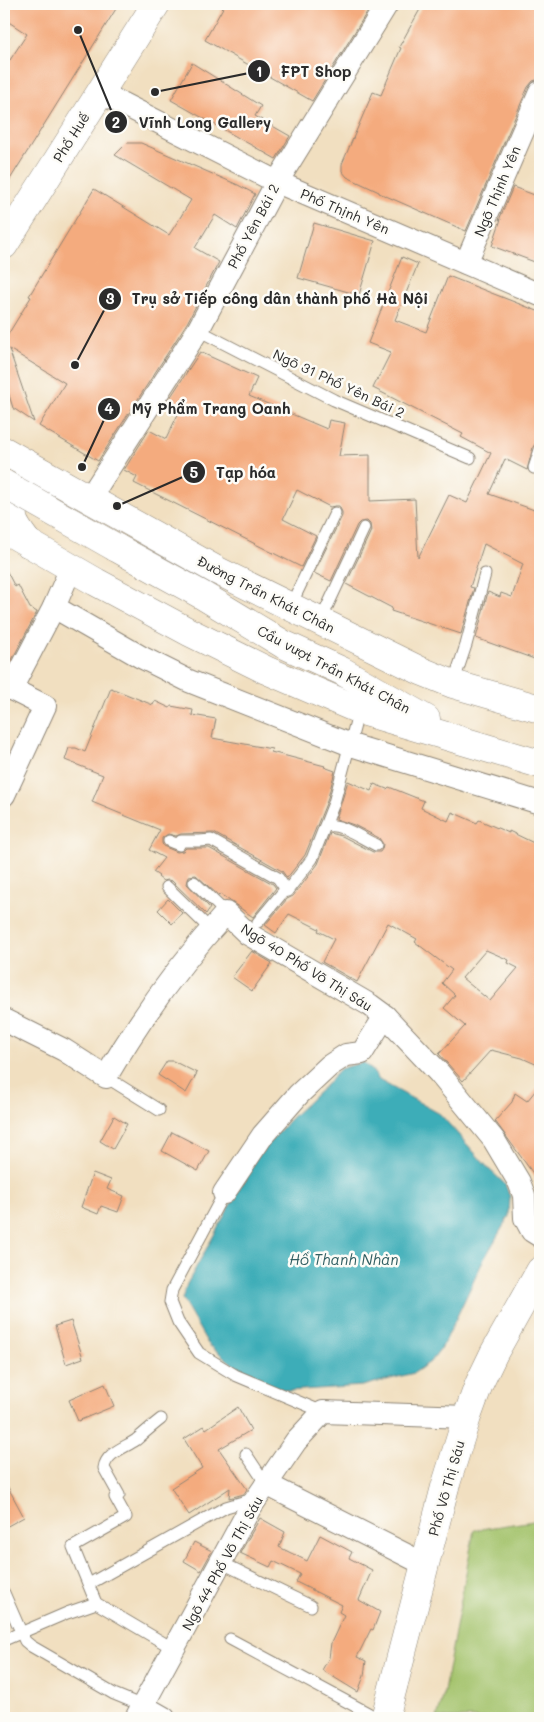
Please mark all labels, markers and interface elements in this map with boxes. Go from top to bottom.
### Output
callout: FPT Shop [246,56,362,86]
text: 1 [256,61,262,81]
text: FPT Shop [281,61,351,81]
callout: Vĩnh Long Gallery [104,107,281,137]
street label: Phố Huế [48,108,94,166]
text: 2 [112,112,120,132]
text: Vĩnh Long Gallery [139,112,271,132]
street label: Ngõ Thịnh Yên [469,143,525,239]
street label: Phố Yên Bái 2 [223,180,283,272]
street label: Phố Thịnh Yên [298,184,392,238]
callout: Trụ sở Tiếp công dân thành phố Hà Nội [97,284,439,314]
text: 3 [105,288,115,308]
text: Trụ sở Tiếp công dân thành phố Hà Nội [132,288,428,308]
street label: Ngõ 31 Phố Yên Bái 2 [270,344,408,422]
callout: Mỹ Phẩm Trang Oanh [97,394,301,424]
text: 4 [104,398,114,418]
text: Mỹ Phẩm Trang Oanh [132,398,291,418]
callout: Tạp hóa [181,457,286,487]
text: 5 [190,462,199,482]
text: Tạp hóa [216,462,276,482]
street label: Đường Trần Khát Chân [194,551,338,637]
street label: Cầu vượt Trần Khát Chân [254,621,414,717]
street label: Ngõ 40 Phố Võ Thị Sáu [238,919,376,1015]
water label: Hồ Thanh Nhàn [289,1249,399,1269]
street label: Phố Võ Thị Sáu [423,1438,469,1538]
street label: Ngõ 44 Phố Võ Thị Sáu [177,1492,267,1634]

